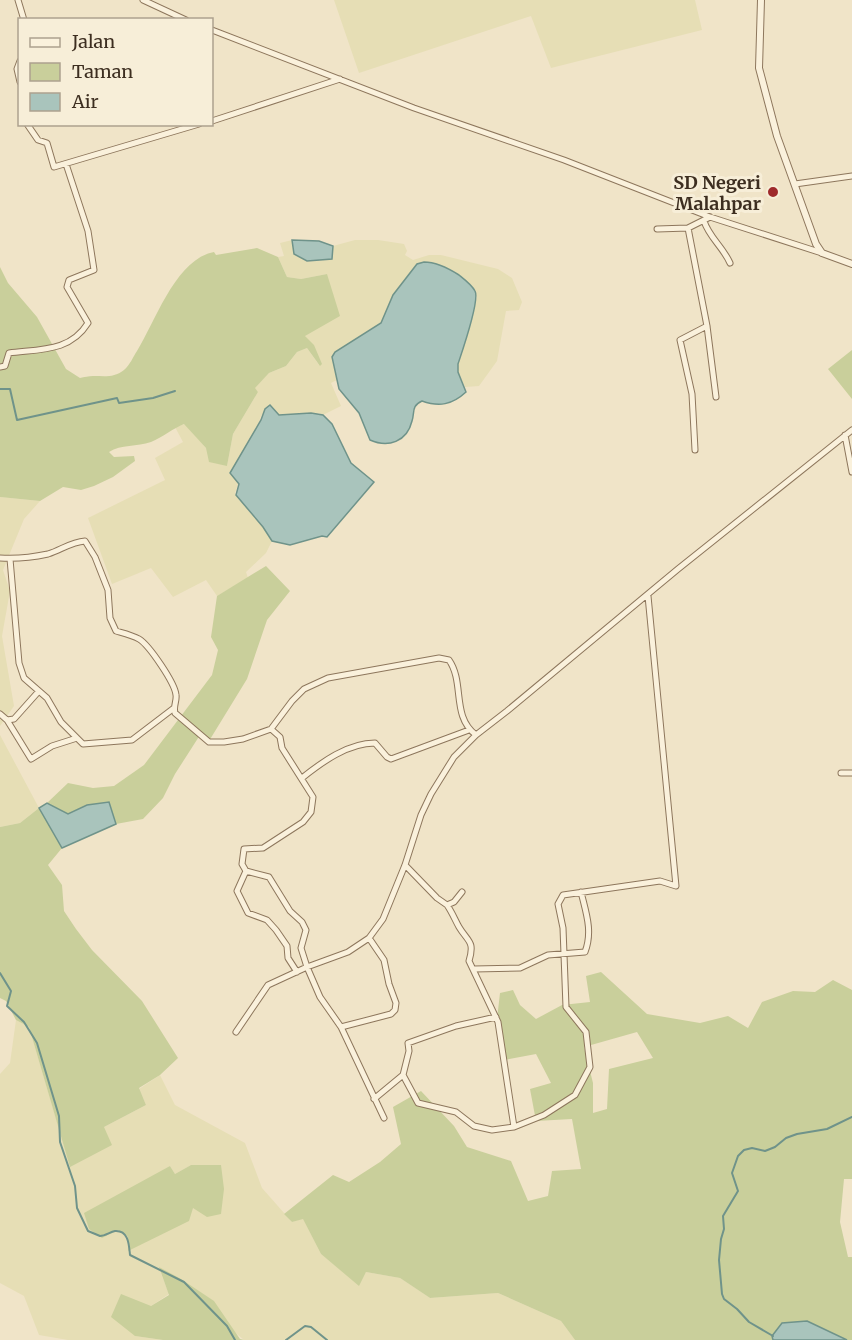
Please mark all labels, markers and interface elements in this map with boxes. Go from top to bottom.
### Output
legend [18,18,213,126]
text: Jalan [71,30,115,53]
text: Taman [72,60,133,83]
text: Air [71,90,99,113]
place label: SD Negeri Malahpar [673,171,761,215]
marker: SD Negeri Malahpar [766,185,780,199]

